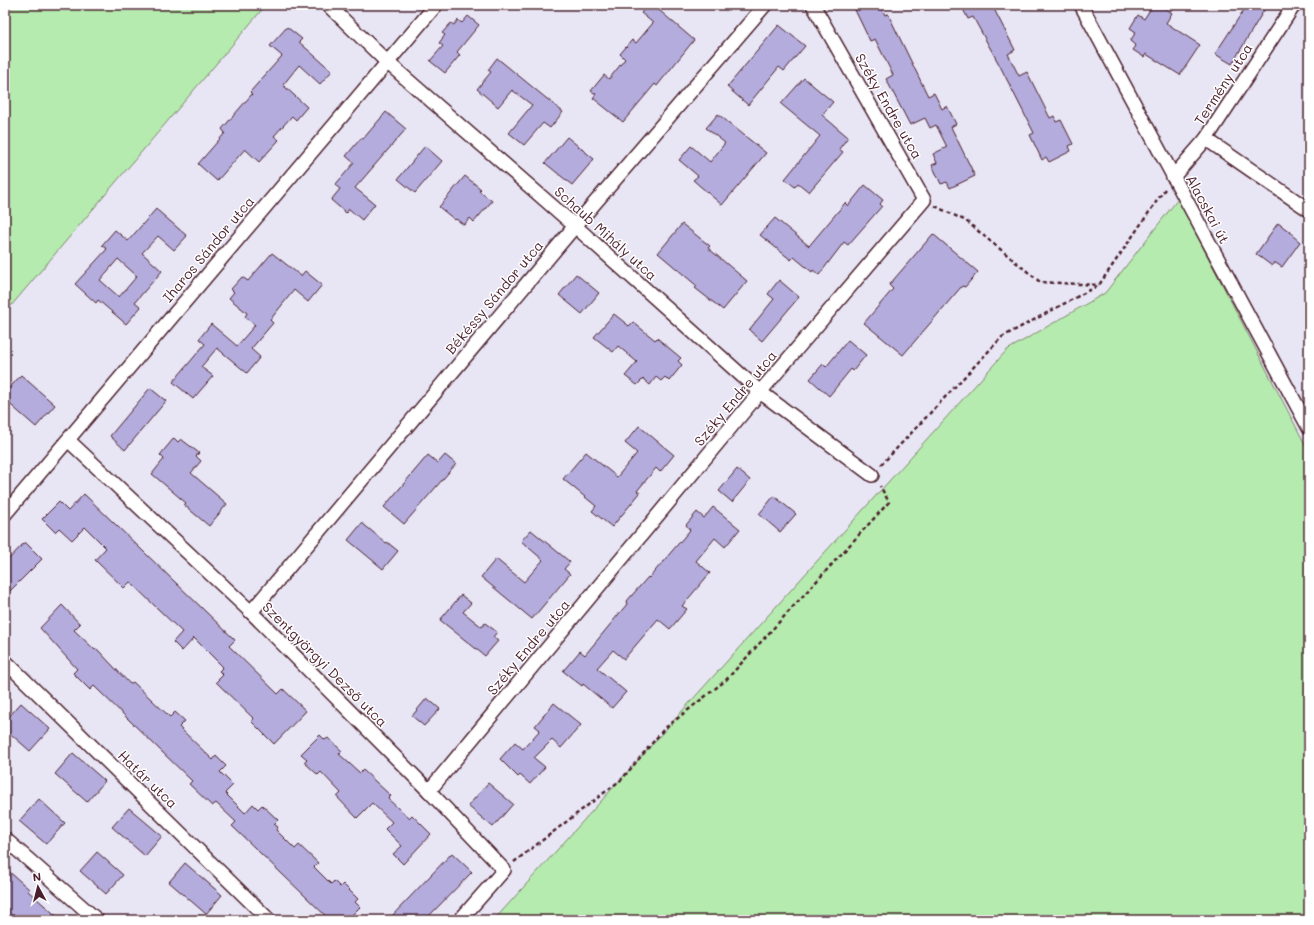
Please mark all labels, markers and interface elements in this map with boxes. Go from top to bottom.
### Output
street label: Termény utca [1190,40,1256,128]
street label: Széky Endre utca [851,50,927,162]
street label: Alacskai út [1182,171,1234,247]
street label: Schaub Mihály utca [551,182,661,284]
street label: Iharos Sándor utca [158,192,258,306]
street label: Békéssy Sándor utca [441,236,547,358]
street label: Széky Endre utca [689,346,781,450]
street label: Széky Endre utca [482,595,574,699]
street label: Szentgyörgyi Dezső utca [258,597,392,731]
street label: Határ utca [114,746,182,812]
north arrow [18,867,58,907]
text: N [32,869,42,885]

